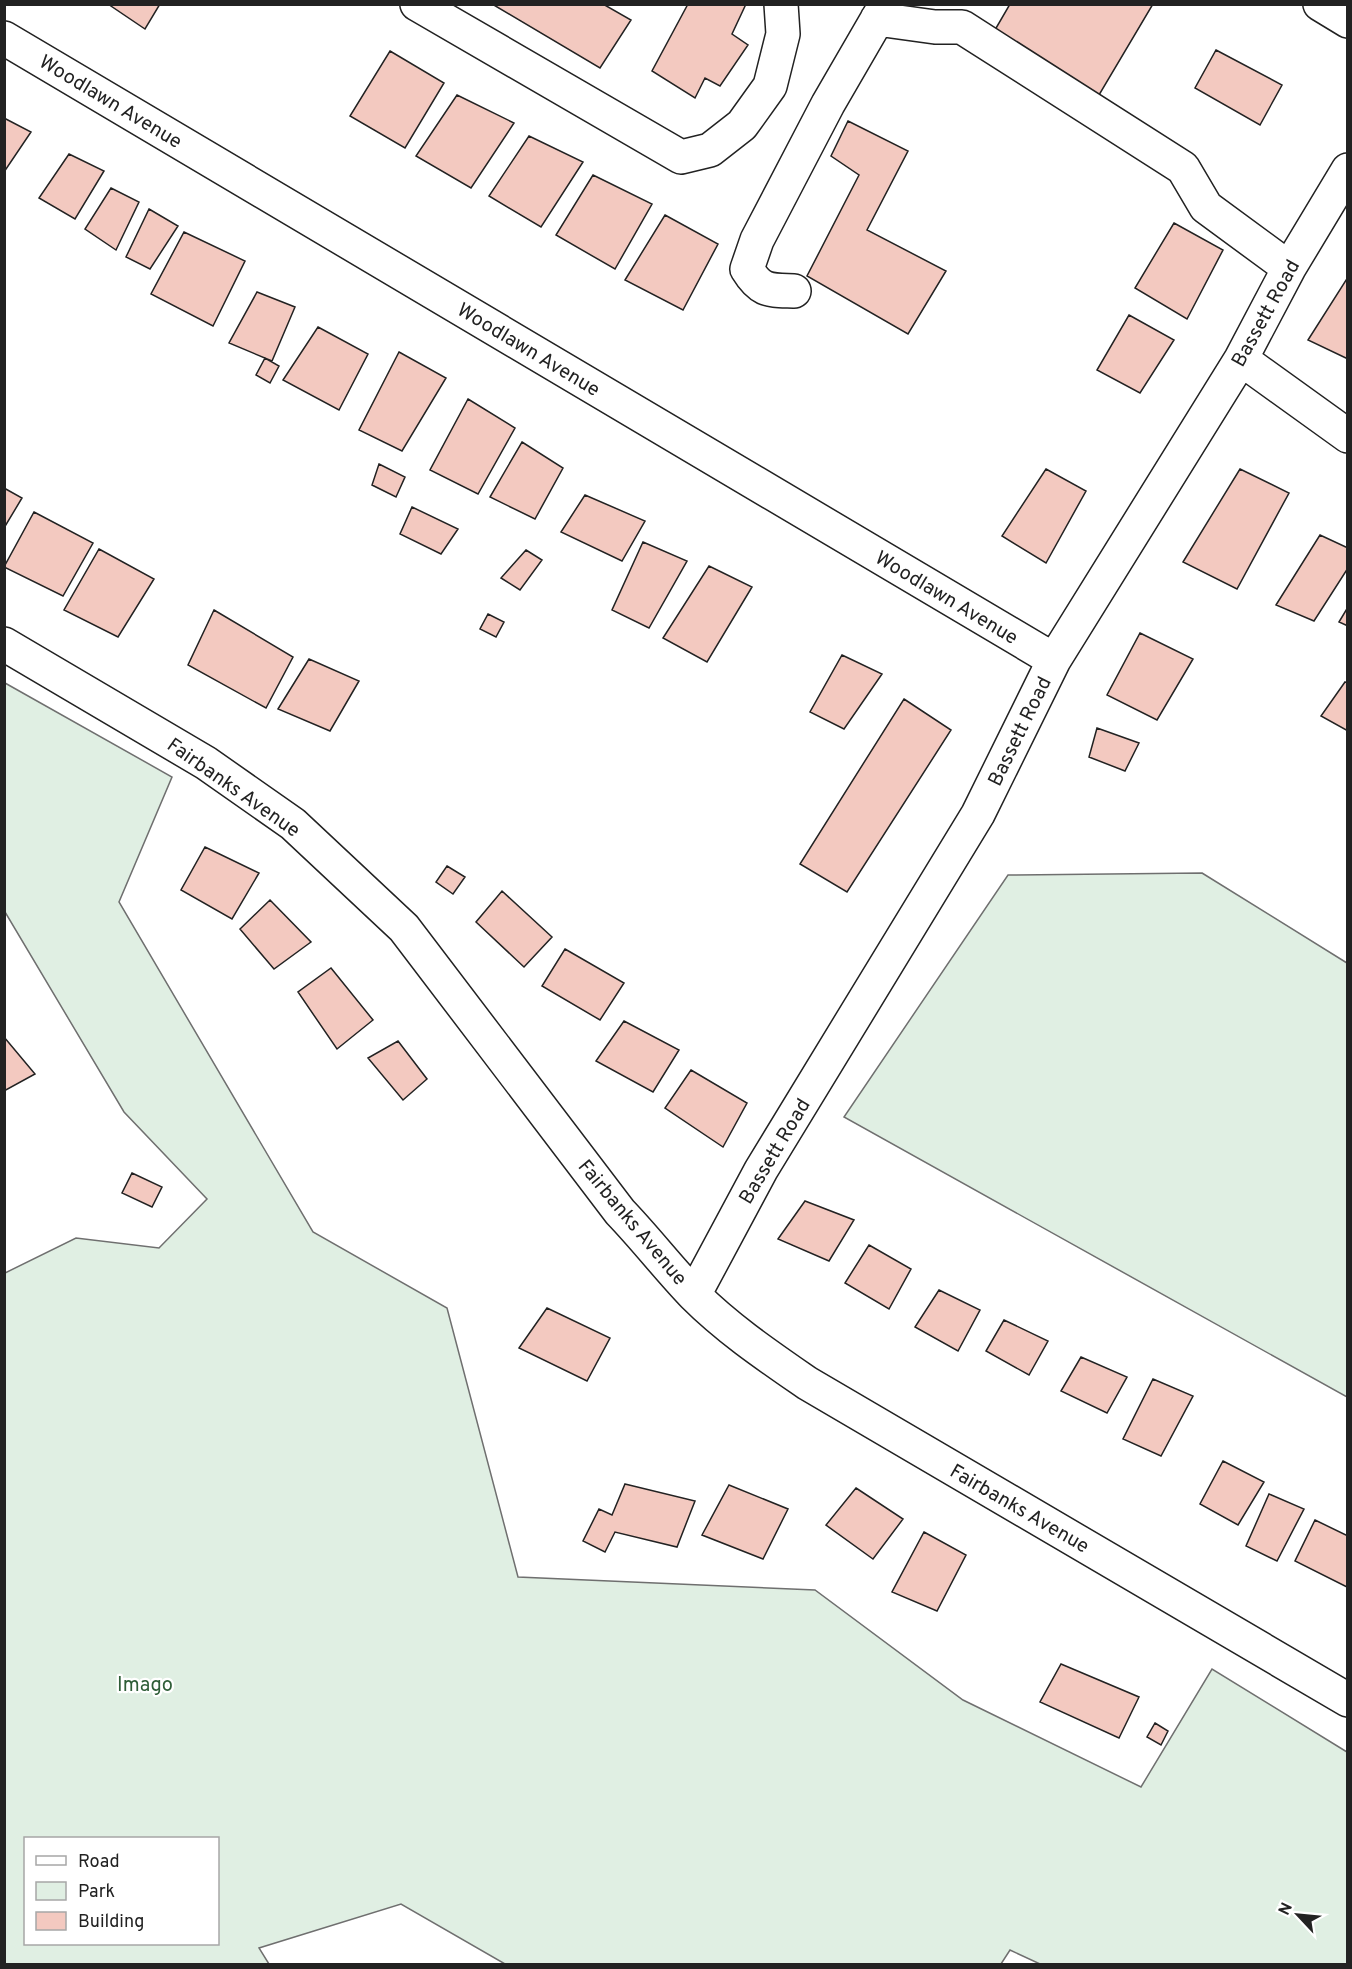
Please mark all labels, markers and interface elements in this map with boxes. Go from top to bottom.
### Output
street label: Woodlawn Avenue [34,50,186,156]
street label: Bassett Road [1227,256,1307,372]
street label: Woodlawn Avenue [452,298,604,404]
street label: Woodlawn Avenue [870,546,1022,652]
street label: Bassett Road [983,673,1059,791]
street label: Fairbanks Avenue [161,733,305,844]
street label: Bassett Road [734,1094,817,1210]
street label: Fairbanks Avenue [571,1155,692,1292]
street label: Fairbanks Avenue [945,1459,1093,1560]
park label: Imago [117,1673,173,1699]
legend [24,1837,219,1945]
text: Road [78,1851,120,1874]
text: Park [78,1881,115,1904]
north arrow [1268,1885,1328,1945]
text: N [1275,1900,1298,1919]
text: Building [78,1911,144,1934]

